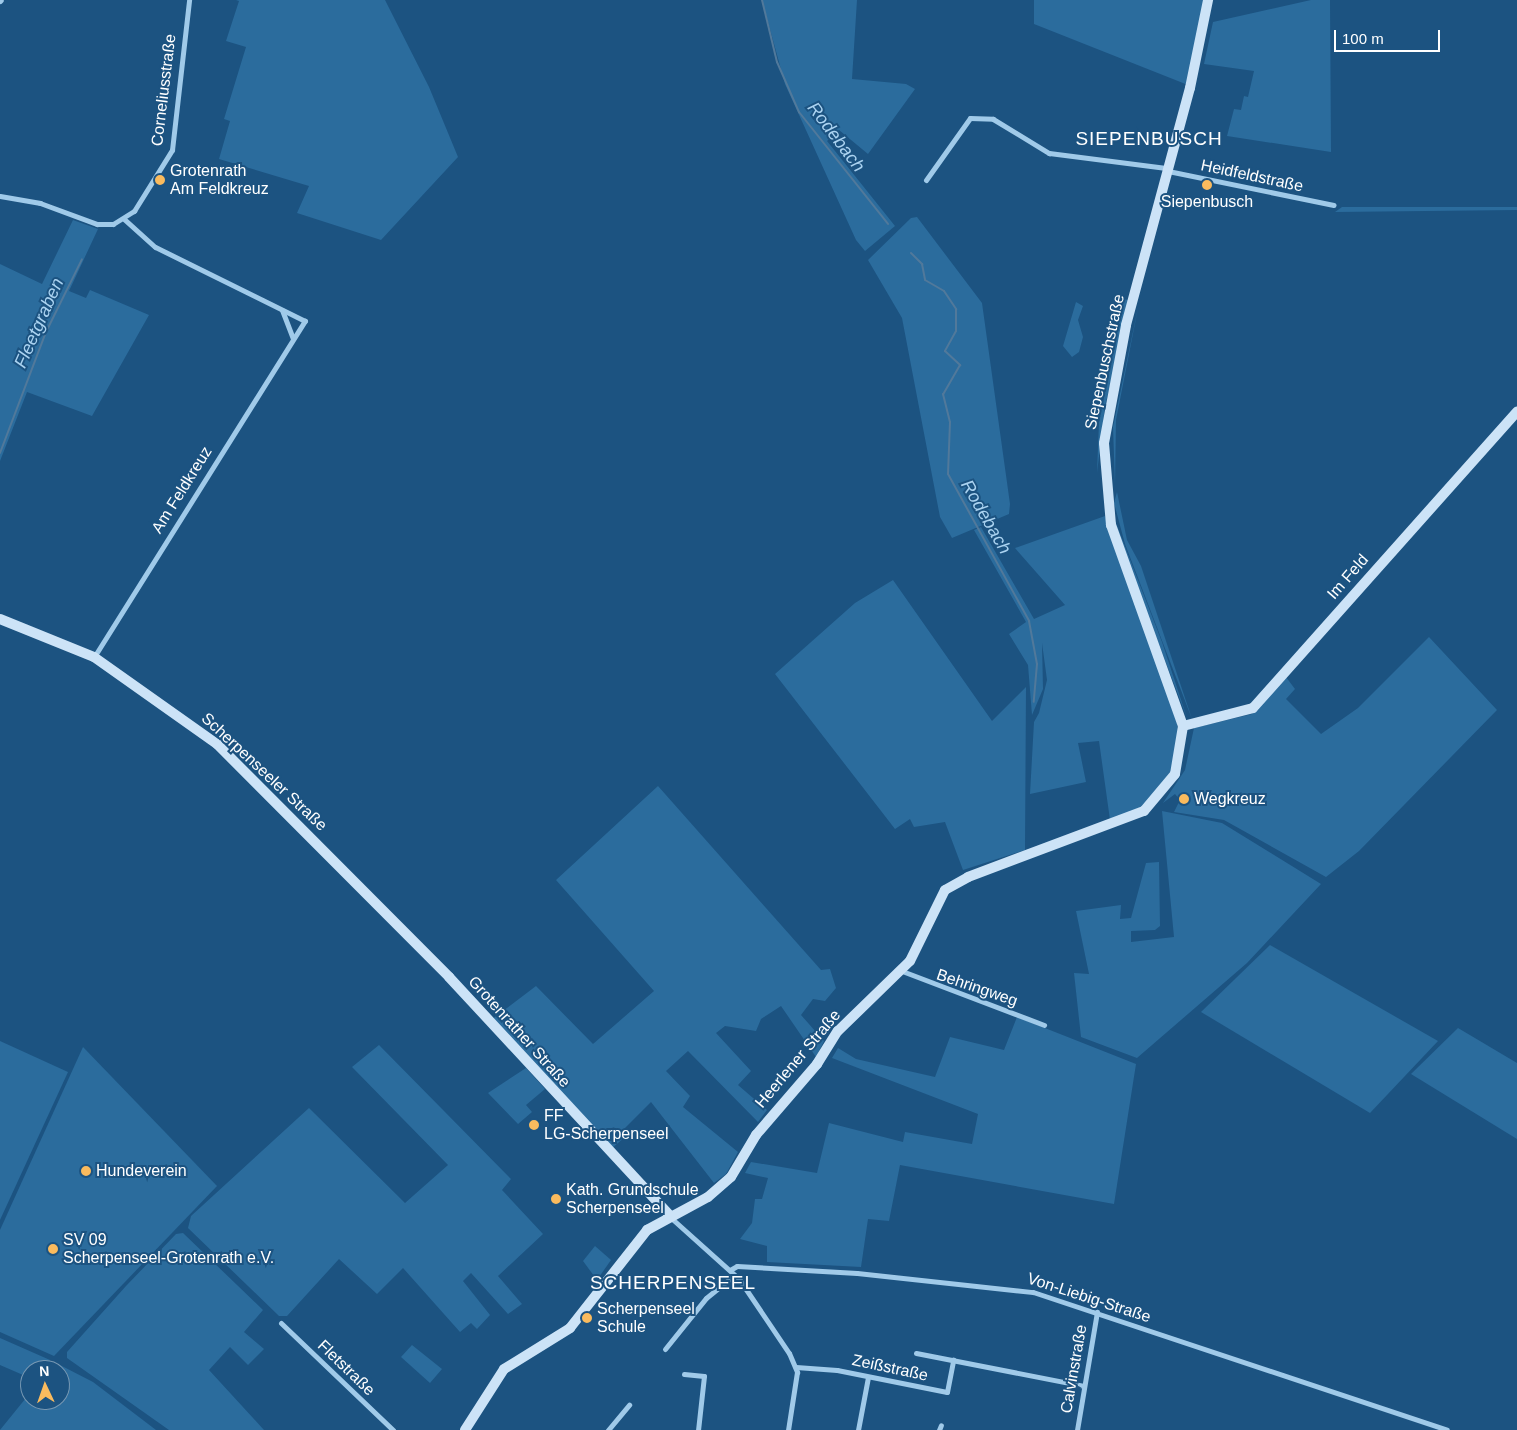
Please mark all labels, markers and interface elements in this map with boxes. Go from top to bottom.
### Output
scale bar [1337,20,1443,52]
text: 100 m [1342,30,1384,47]
street label: Corneliusstraße [148,33,180,147]
water label: Rodebach [803,98,869,176]
district label: SIEPENBUSCH [1074,128,1224,150]
street label: Heidfeldstraße [1199,156,1305,196]
place label: Grotenrath Am Feldkreuz [170,161,269,199]
marker: Grotenrath Am Feldkreuz [154,174,166,186]
marker: Siepenbusch [1201,179,1213,191]
place label: Siepenbusch [1161,192,1253,212]
water label: Fleetgraben [10,275,68,371]
street label: Siepenbuschstraße [1081,293,1129,431]
street label: Am Feldkreuz [148,443,216,537]
water label: Rodebach [956,476,1016,558]
street label: Im Feld [1323,551,1373,603]
street label: Scherpenseeler Straße [197,709,331,835]
place label: Wegkreuz [1194,789,1266,809]
marker: Wegkreuz [1178,793,1190,805]
street label: Behringweg [934,965,1020,1011]
street label: Grotenrather Straße [464,972,574,1092]
street label: Heerlener Straße [751,1006,845,1112]
place label: FF LG-Scherpenseel [544,1106,669,1144]
marker: FF LG-Scherpenseel [528,1119,540,1131]
place label: Hundeverein [96,1161,187,1181]
marker: Hundeverein [80,1165,92,1177]
place label: Kath. Grundschule Scherpenseel [566,1180,699,1218]
marker: Kath. Grundschule Scherpenseel [550,1193,562,1205]
place label: SV 09 Scherpenseel-Grotenrath e.V. [63,1230,274,1268]
marker: SV 09 Scherpenseel-Grotenrath e.V. [47,1243,59,1255]
street label: Von-Liebig-Straße [1025,1269,1153,1327]
district label: SCHERPENSEEL [588,1272,758,1294]
place label: Scherpenseel Schule [597,1299,695,1337]
marker: Scherpenseel Schule [581,1312,593,1324]
street label: Calvinstraße [1057,1323,1091,1415]
street label: Fletstraße [313,1336,379,1400]
street label: Zeißstraße [850,1351,930,1385]
north arrow [20,1360,70,1410]
text: N [39,1363,50,1379]

